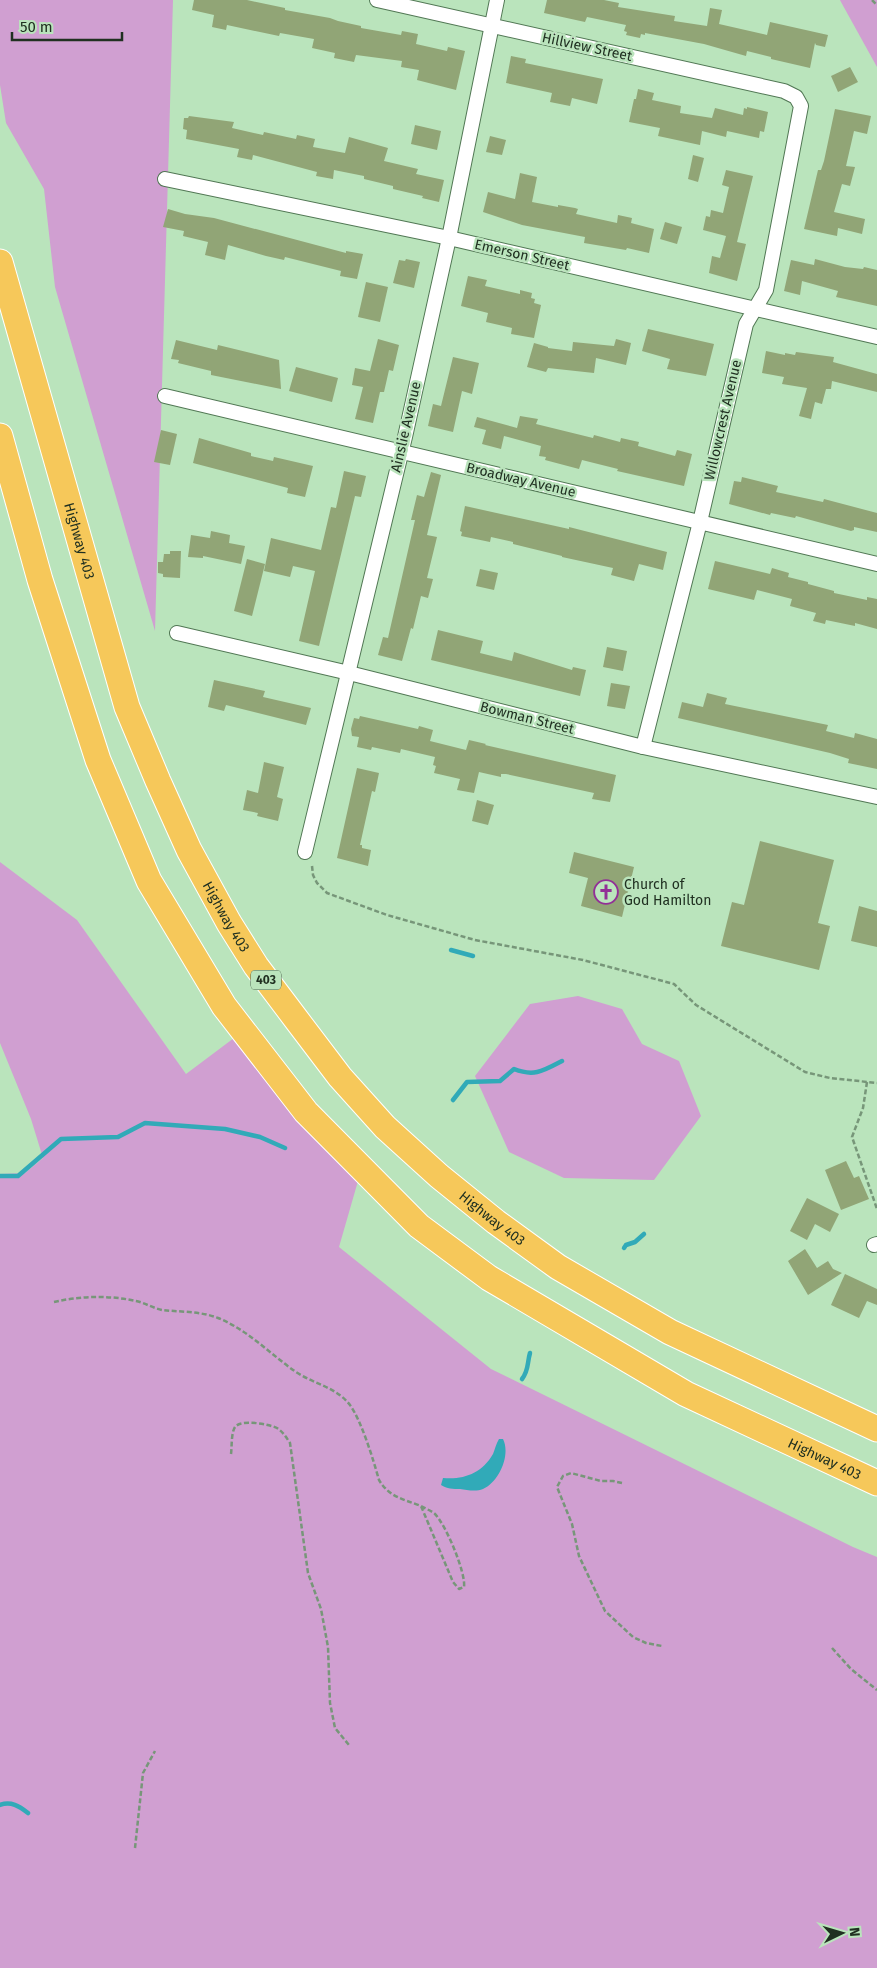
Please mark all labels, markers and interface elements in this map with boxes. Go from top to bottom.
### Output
scale bar [12,10,122,42]
text: 50 m [20,18,53,36]
street label: Hillview Street [540,29,635,65]
street label: Emerson Street [473,236,572,274]
street label: Willowcrest Avenue [701,358,745,482]
street label: Ainslie Avenue [387,380,425,474]
street label: Broadway Avenue [465,459,577,501]
street label: Highway 403 [61,501,99,581]
street label: Bowman Street [478,698,577,738]
place label: Church of God Hamilton [624,876,712,909]
street label: Highway 403 [199,878,254,955]
church icon: Church of God Hamilton [593,879,619,905]
road number: 403 [251,970,281,990]
street label: Highway 403 [456,1187,529,1249]
street label: Highway 403 [785,1434,864,1483]
north arrow [817,1908,867,1958]
text: N [846,1927,863,1937]

